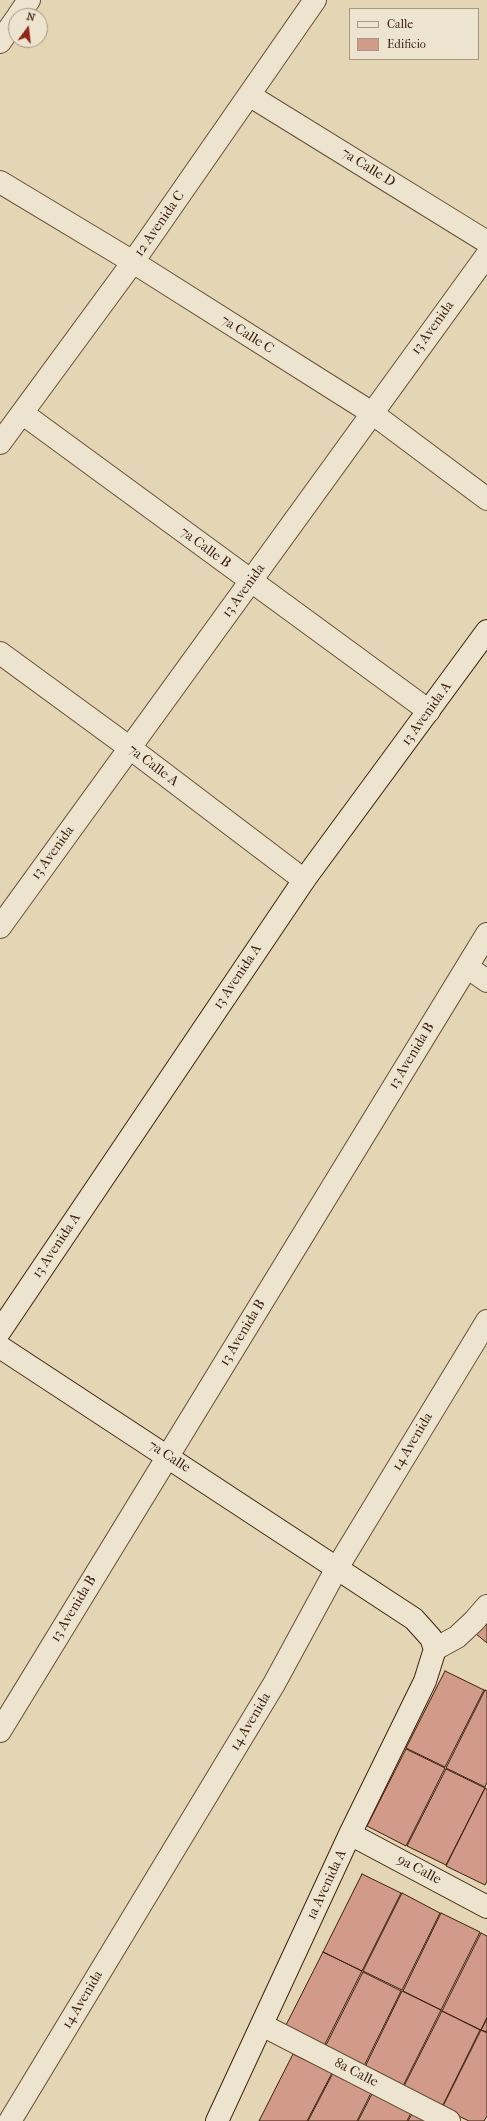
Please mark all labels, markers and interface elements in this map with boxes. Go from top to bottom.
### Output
north arrow [8,8,48,48]
legend [349,8,479,60]
text: N [25,10,37,24]
text: Calle [387,17,413,31]
text: Edificio [387,37,426,51]
street label: 7a Calle D [338,145,398,191]
street label: 12 Avenida C [131,188,189,260]
street label: 13 Avenida [408,298,458,358]
street label: 7a Calle C [217,312,277,358]
street label: 7a Calle B [176,524,234,572]
street label: 13 Avenida [219,561,269,621]
street label: 13 Avenida A [398,679,456,749]
street label: 7a Calle A [124,742,182,790]
street label: 13 Avenida [28,823,78,883]
street label: 13 Avenida A [210,941,266,1013]
street label: 13 Avenida B [386,1020,438,1092]
street label: 13 Avenida A [29,1210,85,1282]
street label: 13 Avenida B [217,1297,269,1369]
street label: 14 Avenida [389,1410,437,1474]
street label: 7a Calle [145,1437,193,1477]
street label: 13 Avenida B [48,1573,100,1645]
street label: 14 Avenida [227,1690,275,1754]
street label: 1a Avenida A [303,1847,351,1923]
street label: 9a Calle [394,1851,444,1889]
street label: 14 Avenida [59,1968,107,2032]
street label: 8a Calle [331,2055,381,2091]

